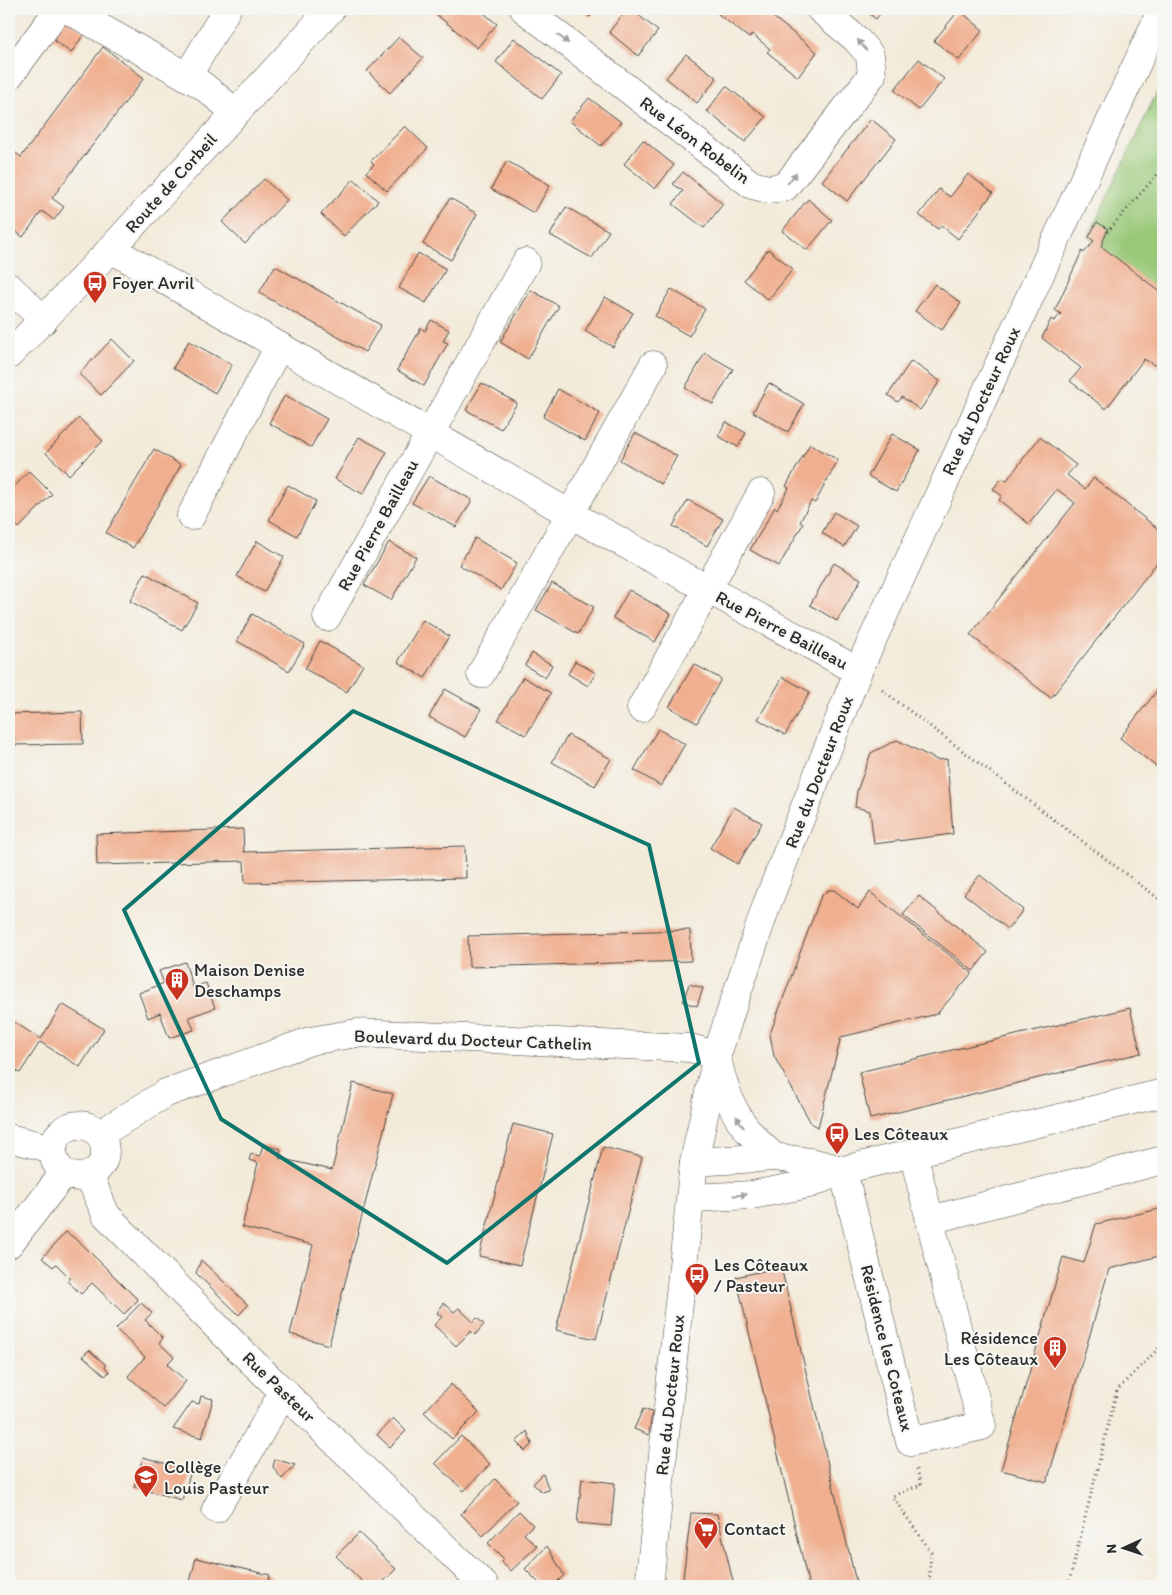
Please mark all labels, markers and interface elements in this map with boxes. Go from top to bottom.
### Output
one-way arrow [556,33,569,44]
one-way arrow [856,40,868,52]
street label: Rue Léon Robelin [635,91,755,189]
street label: Route de Corbeil [120,128,222,238]
one-way arrow [787,171,798,184]
bus stop icon: Foyer Avril [82,270,108,304]
place label: Foyer Avril [112,272,194,294]
street label: Rue du Docteur Roux [937,323,1025,479]
street label: Rue Pierre Bailleau [333,455,423,595]
street label: Rue Pierre Bailleau [712,586,852,674]
street label: Rue du Docteur Roux [780,692,858,851]
place label: Maison Denise Deschamps [194,959,305,1002]
building icon: Maison Denise Deschamps [164,967,190,1001]
street label: Boulevard du Docteur Cathelin [354,1025,592,1055]
one-way arrow [735,1115,745,1128]
bus stop icon: Les Côteaux [824,1121,850,1155]
place label: Les Côteaux [854,1123,948,1145]
one-way arrow [732,1191,748,1199]
place label: Les Côteaux / Pasteur [714,1254,808,1297]
bus stop icon: Les Côteaux / Pasteur [684,1262,710,1296]
street label: Résidence les Coteaux [856,1262,919,1434]
street label: Rue du Docteur Roux [651,1313,689,1476]
place label: Résidence Les Côteaux [944,1327,1038,1370]
building icon: Résidence Les Côteaux [1042,1335,1068,1369]
street label: Rue Pasteur [238,1347,321,1428]
place label: Collège Louis Pasteur [164,1456,270,1499]
school or university icon: Collège Louis Pasteur [133,1464,159,1498]
supermarket icon: Contact [693,1516,719,1550]
place label: Contact [724,1518,786,1540]
north arrow [1100,1522,1150,1572]
text: N [1103,1543,1120,1554]

